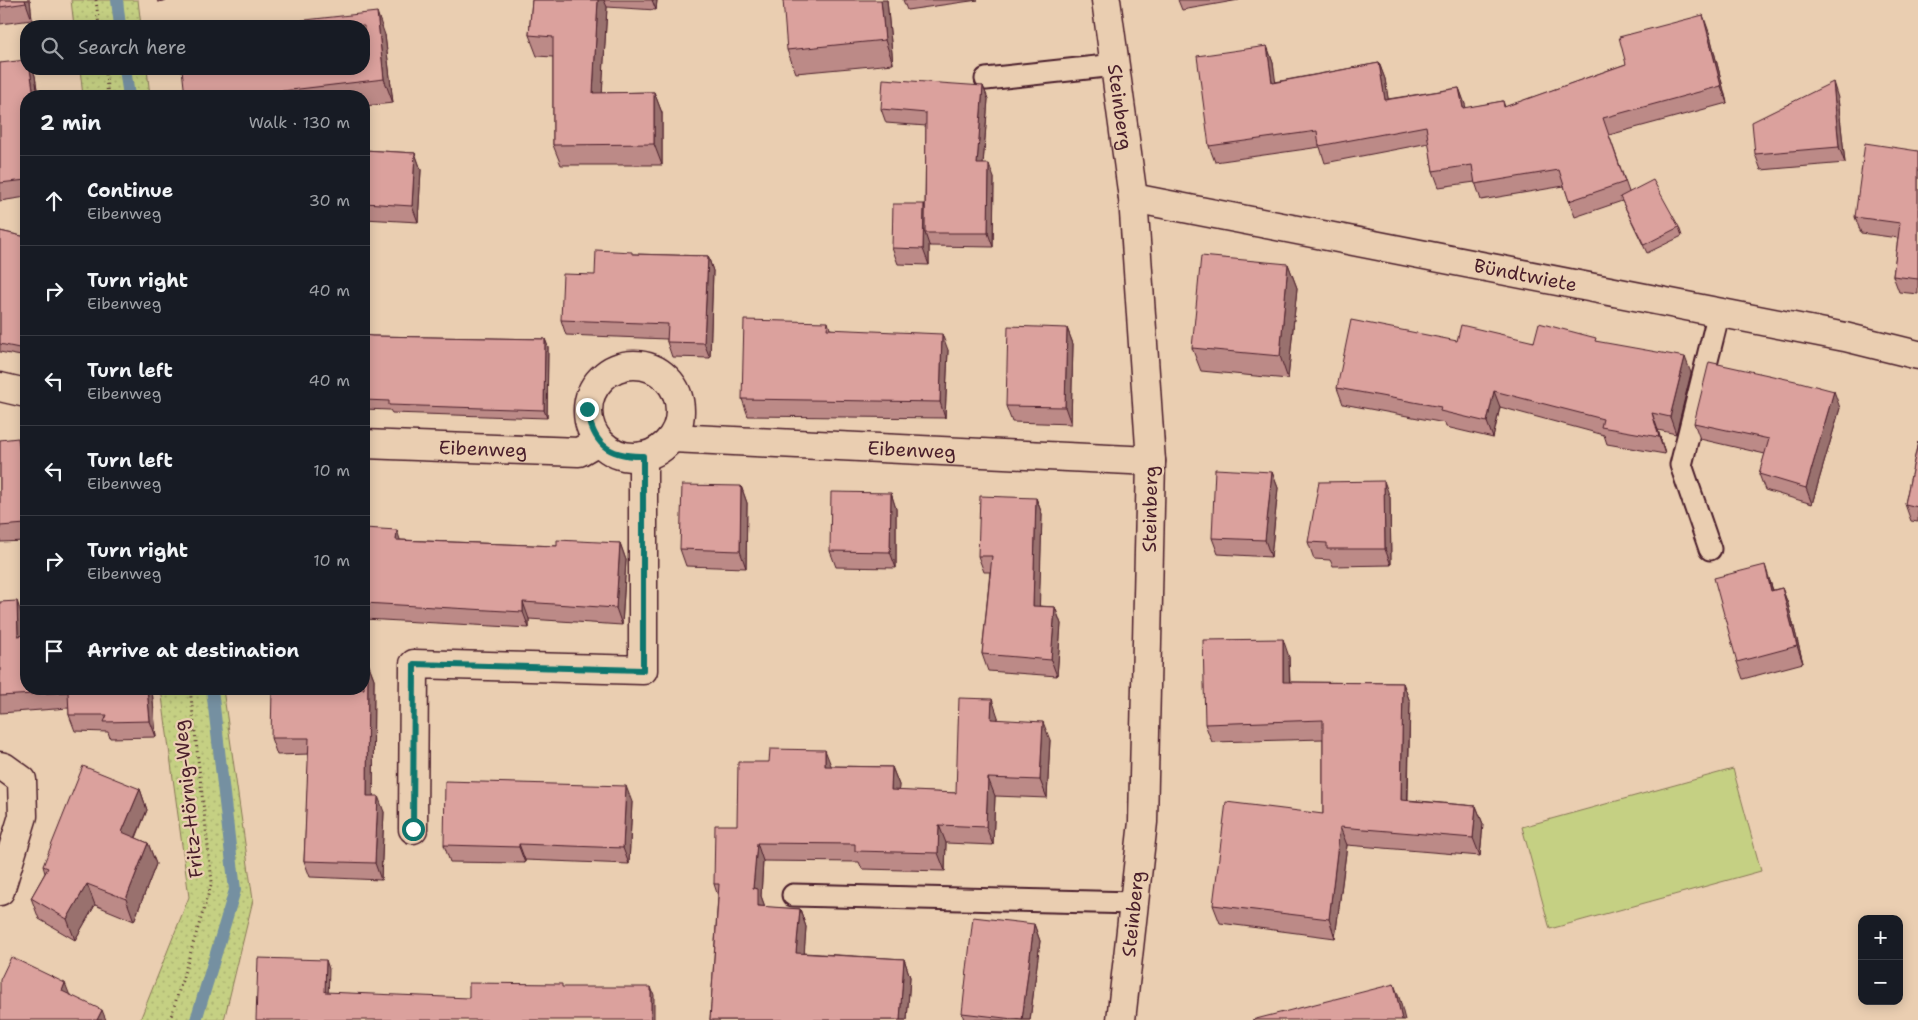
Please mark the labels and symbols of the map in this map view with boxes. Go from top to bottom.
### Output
street label: Steinberg [1102,62,1139,152]
street label: Bündtwiete [1472,252,1579,297]
route end [576,398,599,421]
street label: Eibenweg [438,434,528,463]
street label: Eibenweg [867,435,957,464]
street label: Steinberg [1137,465,1163,553]
street label: Fritz-Hörnig-Weg [167,719,209,879]
route start [402,818,425,841]
street label: Steinberg [1116,870,1150,958]

